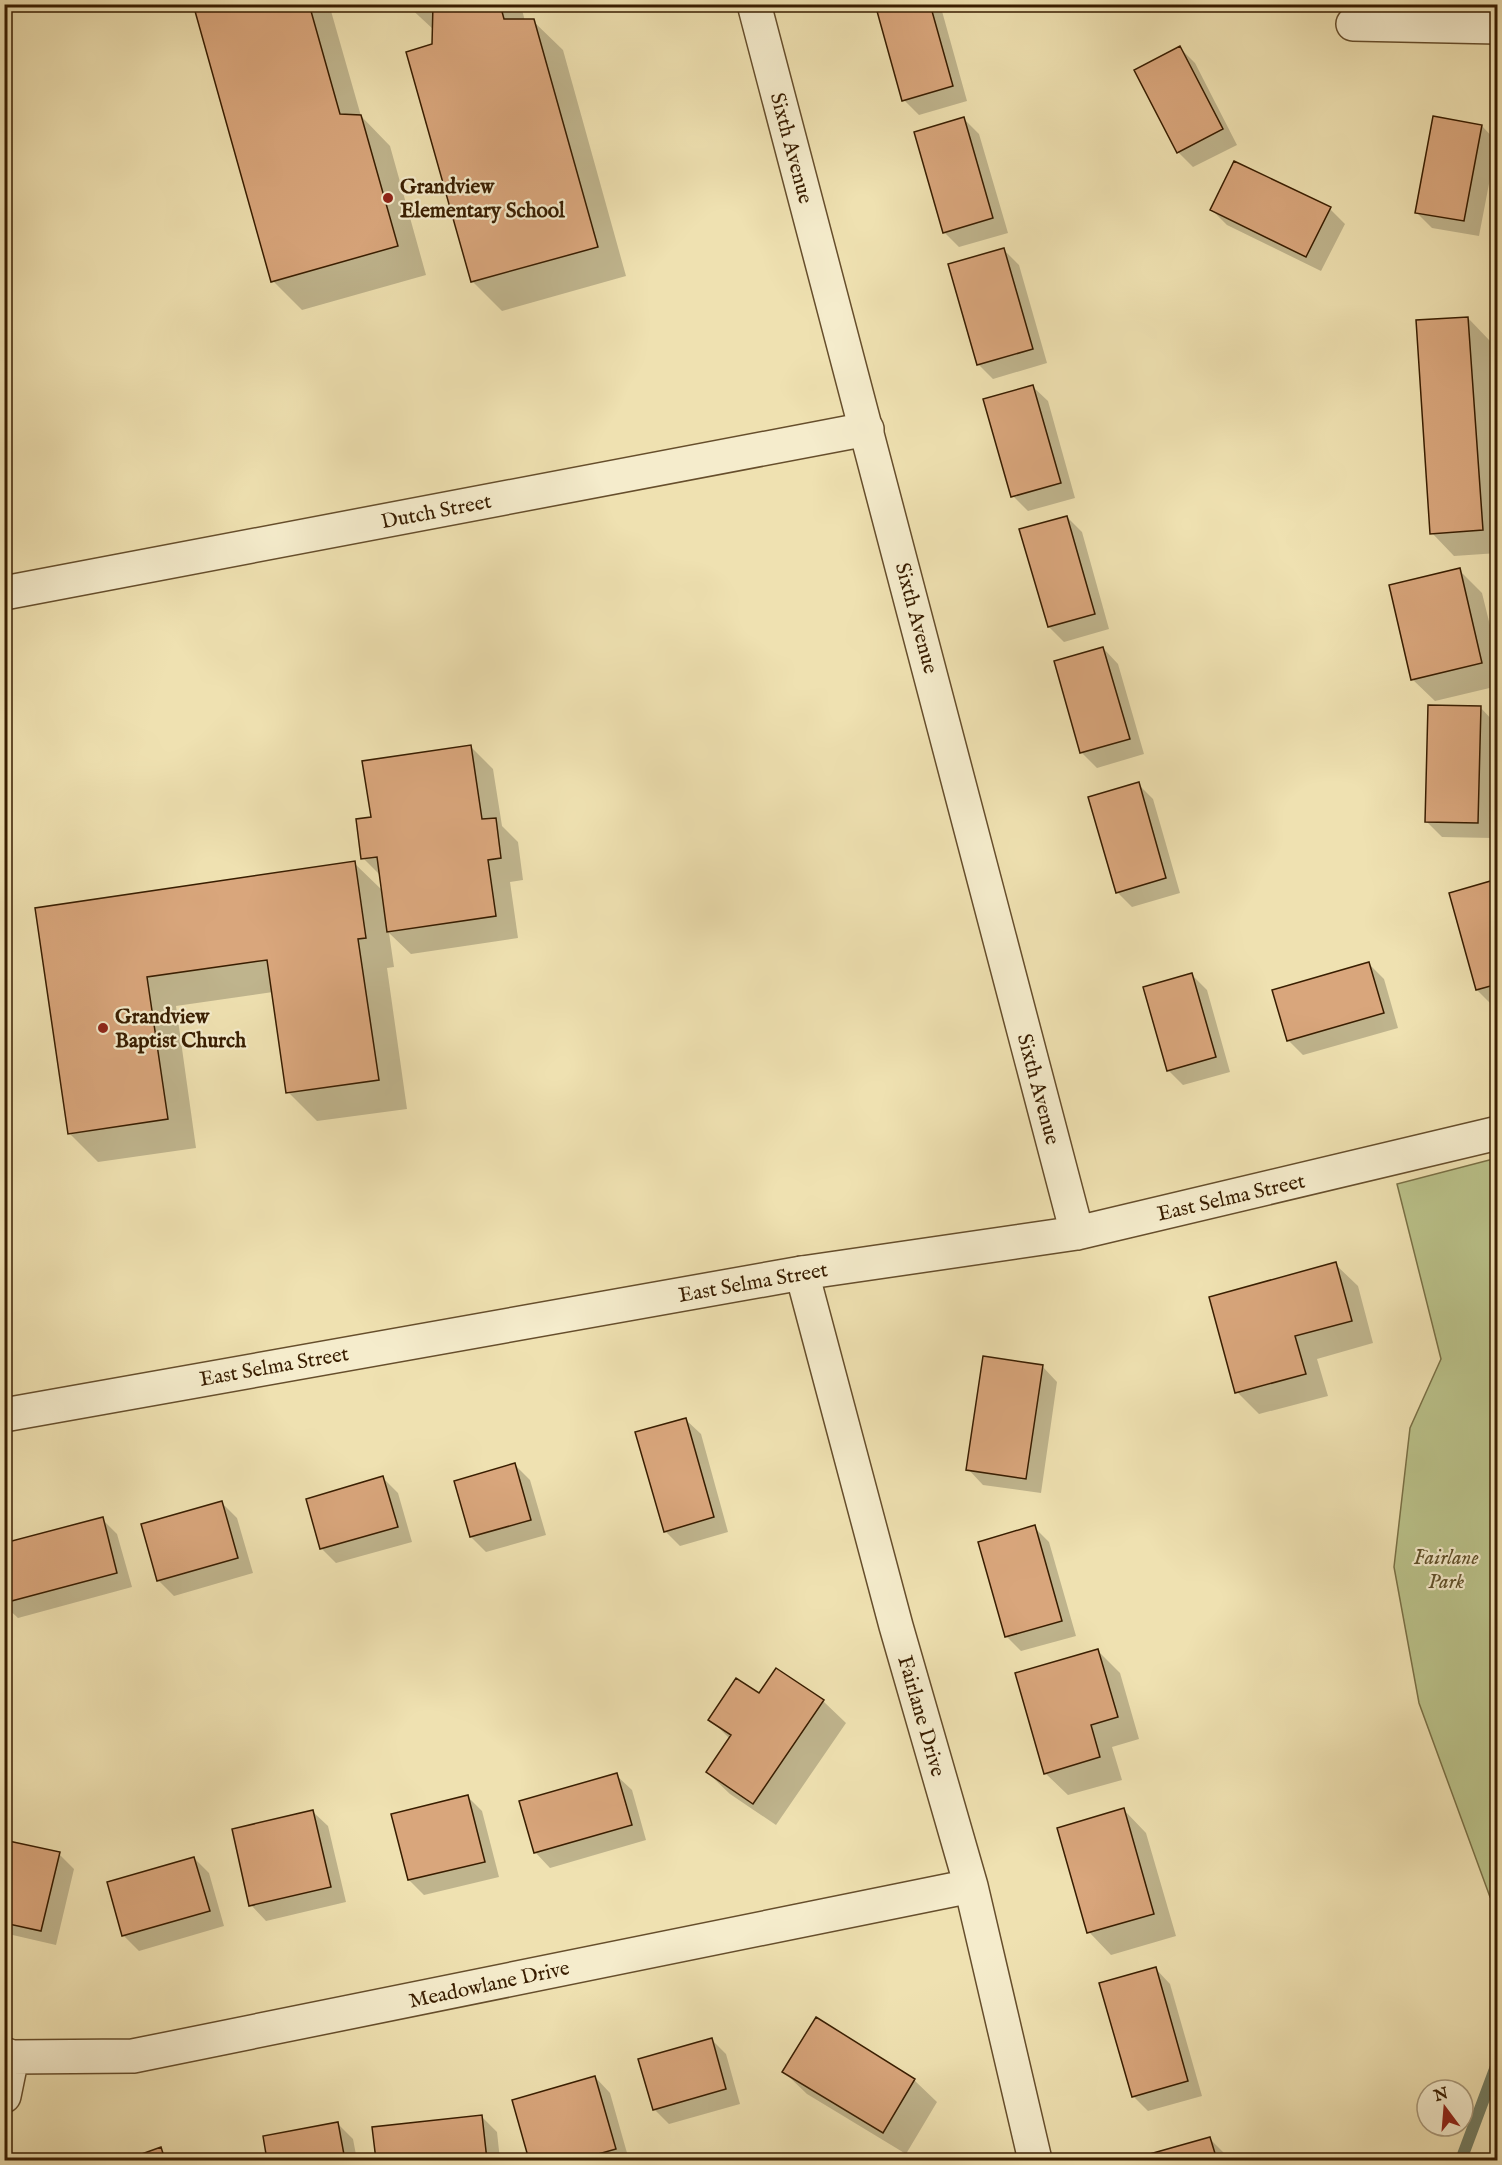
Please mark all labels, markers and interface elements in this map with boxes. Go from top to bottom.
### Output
street label: Sixth Avenue [763,90,818,207]
place label: Grandview Elementary School [400,174,566,225]
marker: Grandview Elementary School [381,191,395,205]
street label: Dutch Street [379,489,494,536]
street label: Sixth Avenue [888,560,943,677]
place label: Grandview Baptist Church [115,1004,247,1055]
marker: Grandview Baptist Church [96,1021,110,1035]
street label: Sixth Avenue [1010,1031,1065,1148]
street label: East Selma Street [1155,1168,1308,1229]
street label: East Selma Street [677,1257,830,1310]
street label: East Selma Street [198,1341,351,1394]
park label: Fairlane Park [1414,1545,1478,1596]
street label: Fairlane Drive [890,1653,951,1780]
street label: Meadowlane Drive [407,1955,572,2016]
north arrow [1415,2078,1475,2138]
text: N [1431,2084,1451,2107]

